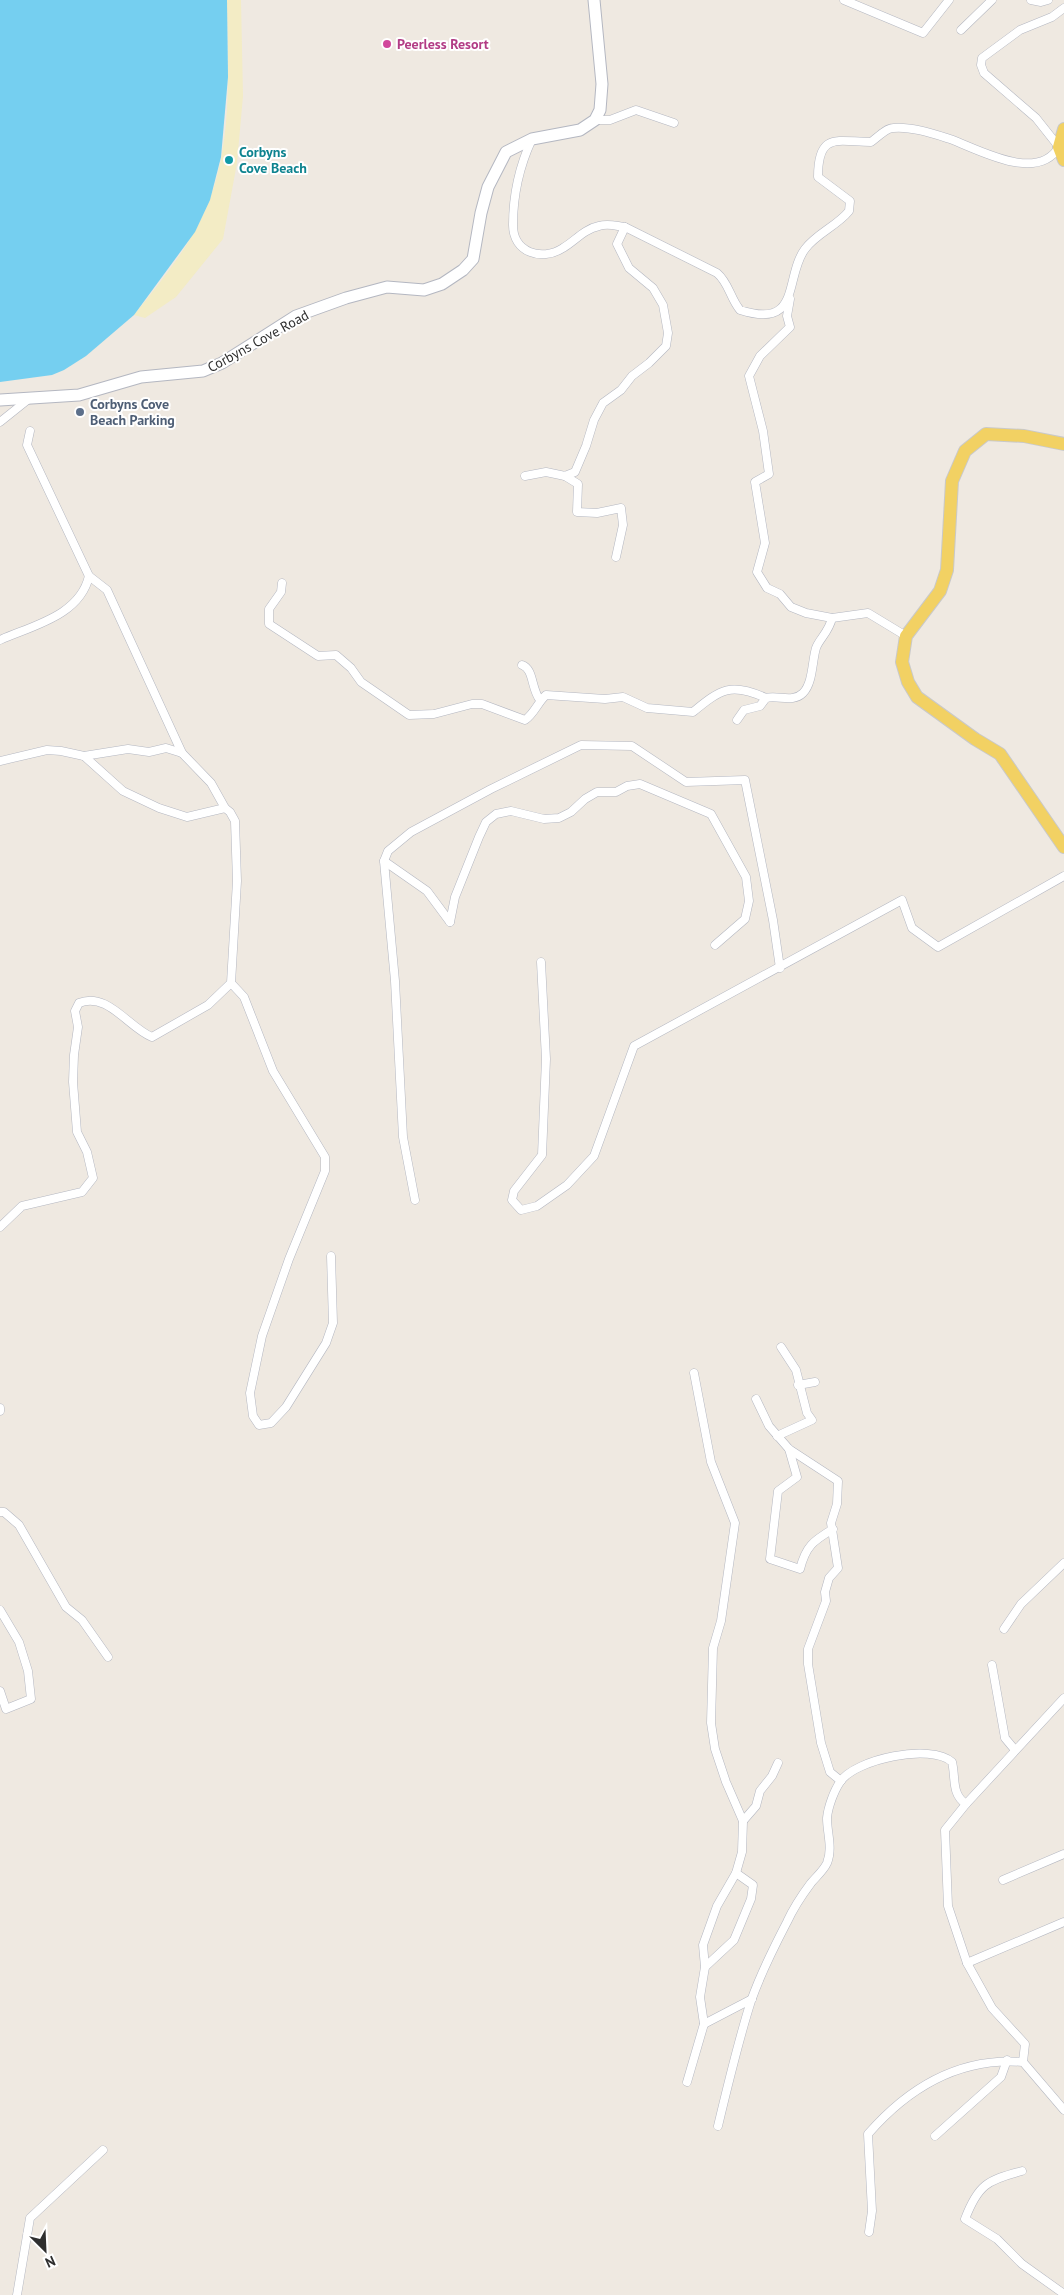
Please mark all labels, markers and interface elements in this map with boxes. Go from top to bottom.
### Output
place label: Peerless Resort [397,35,489,53]
marker: Peerless Resort [381,38,393,50]
place label: Corbyns Cove Beach [239,143,307,177]
marker: Corbyns Cove Beach [223,154,235,166]
street label: Corbyns Cove Road [204,306,312,376]
place label: Corbyns Cove Beach Parking [90,395,175,429]
marker: Corbyns Cove Beach Parking [74,406,86,418]
north arrow [20,2225,70,2275]
text: N [42,2252,58,2272]

